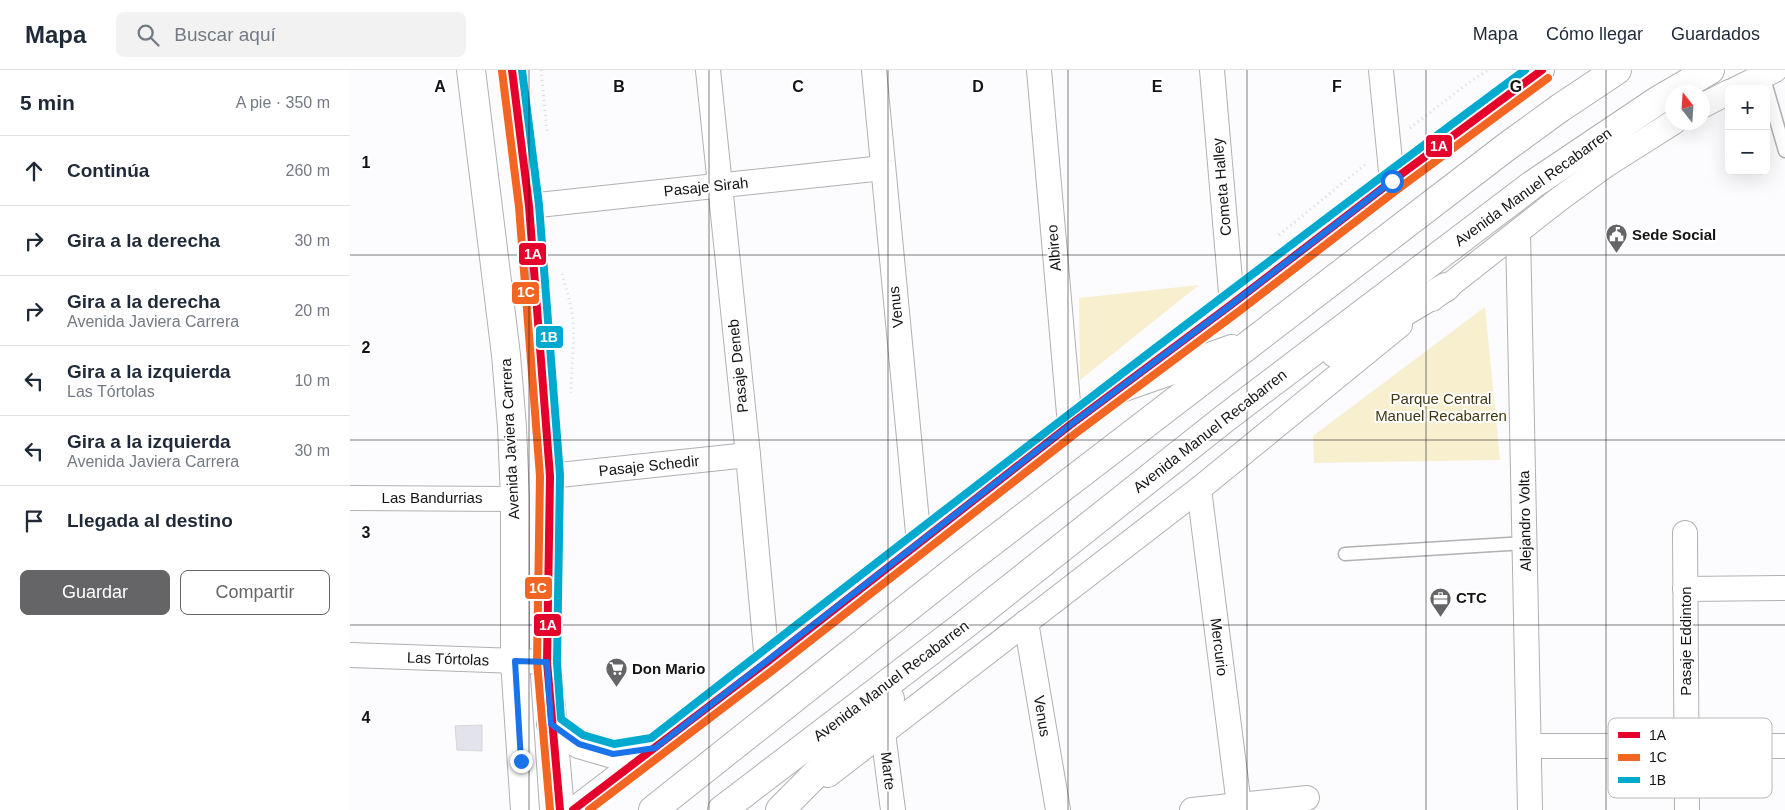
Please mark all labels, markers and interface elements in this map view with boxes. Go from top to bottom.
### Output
search box [116,12,466,57]
text: Mapa [25,21,86,48]
icon: search [134,21,162,49]
text: Buscar aquí [174,24,276,45]
text: Mapa [1473,24,1518,44]
text: Cómo llegar [1546,24,1643,44]
text: Guardados [1671,24,1760,44]
text: A [434,78,446,95]
text: B [613,78,625,95]
text: C [792,78,804,95]
text: D [972,78,984,95]
text: E [1152,78,1163,95]
text: F [1332,78,1342,95]
text: G [1510,78,1522,95]
north arrow [1665,85,1710,130]
map controls [1725,85,1770,175]
button: + [1725,85,1770,130]
text: 5 min [20,91,75,114]
text: A pie · 350 m [236,94,330,111]
street label: Avenida Manuel Recabarren [1451,124,1614,249]
button: − [1725,130,1770,175]
line badge: 1A [1425,134,1453,158]
street label: Cometa Halley [1209,137,1234,237]
text: 1A [1430,138,1448,154]
text: 1 [362,154,371,171]
icon: ahead [20,157,48,185]
text: Continúa [67,160,149,181]
text: 260 m [286,162,330,179]
route start [1381,170,1404,193]
street label: Pasaje Sirah [663,174,749,199]
public building icon: Sede Social [1604,223,1628,254]
street label: Albireo [1043,224,1064,272]
place label: Sede Social [1632,226,1716,243]
icon: right [20,227,48,255]
text: Gira a la derecha [67,230,220,251]
text: 30 m [294,232,330,249]
line badge: 1A [518,242,547,266]
text: 1A [524,246,542,262]
line badge: 1C [511,281,540,305]
text: 1C [517,284,535,300]
street label: Venus [885,285,906,329]
text: Gira a la derecha [67,291,220,312]
icon: right [20,297,48,325]
text: 20 m [294,302,330,319]
text: Avenida Javiera Carrera [67,313,239,330]
street label: Pasaje Deneb [724,318,751,414]
line badge: 1B [535,325,564,349]
text: 1B [540,329,558,345]
text: 2 [362,339,371,356]
street label: Avenida Javiera Carrera [497,357,522,520]
text: Gira a la izquierda [67,361,231,382]
street label: Avenida Manuel Recabarren [1130,365,1290,496]
icon: left [20,367,48,395]
text: 10 m [294,372,330,389]
text: Las Tórtolas [67,383,155,400]
park label: Parque Central Manuel Recabarren [1375,390,1507,424]
text: Gira a la izquierda [67,431,231,452]
icon: left [20,437,48,465]
text: 30 m [294,442,330,459]
street label: Pasaje Schedir [598,452,700,479]
text: Avenida Javiera Carrera [67,453,239,470]
street label: Alejandro Volta [1515,470,1534,572]
street label: Las Bandurrias [382,489,482,506]
icon: arrive [20,507,48,535]
text: Llegada al destino [67,510,233,531]
text: 3 [362,524,371,541]
button: Guardar [20,570,170,615]
button: Compartir [180,570,330,615]
line badge: 1C [524,576,553,600]
text: 1C [529,580,547,596]
office icon: CTC [1428,586,1452,617]
street label: Pasaje Eddinton [1677,586,1694,696]
place label: CTC [1456,589,1487,606]
line badge: 1A [533,613,562,637]
text: 1A [539,617,557,633]
street label: Avenida Manuel Recabarren [810,617,972,745]
street label: Mercurio [1208,617,1231,677]
street label: Las Tórtolas [407,649,489,668]
supermarket icon: Don Mario [604,657,628,688]
place label: Don Mario [632,660,705,677]
street label: Venus [1031,694,1054,738]
text: 4 [362,709,371,726]
legend [1608,718,1772,798]
text: 1A [1649,727,1667,743]
text: 1C [1649,749,1667,765]
route end [510,750,533,773]
street label: Marte [878,751,899,791]
text: 1B [1649,772,1666,788]

